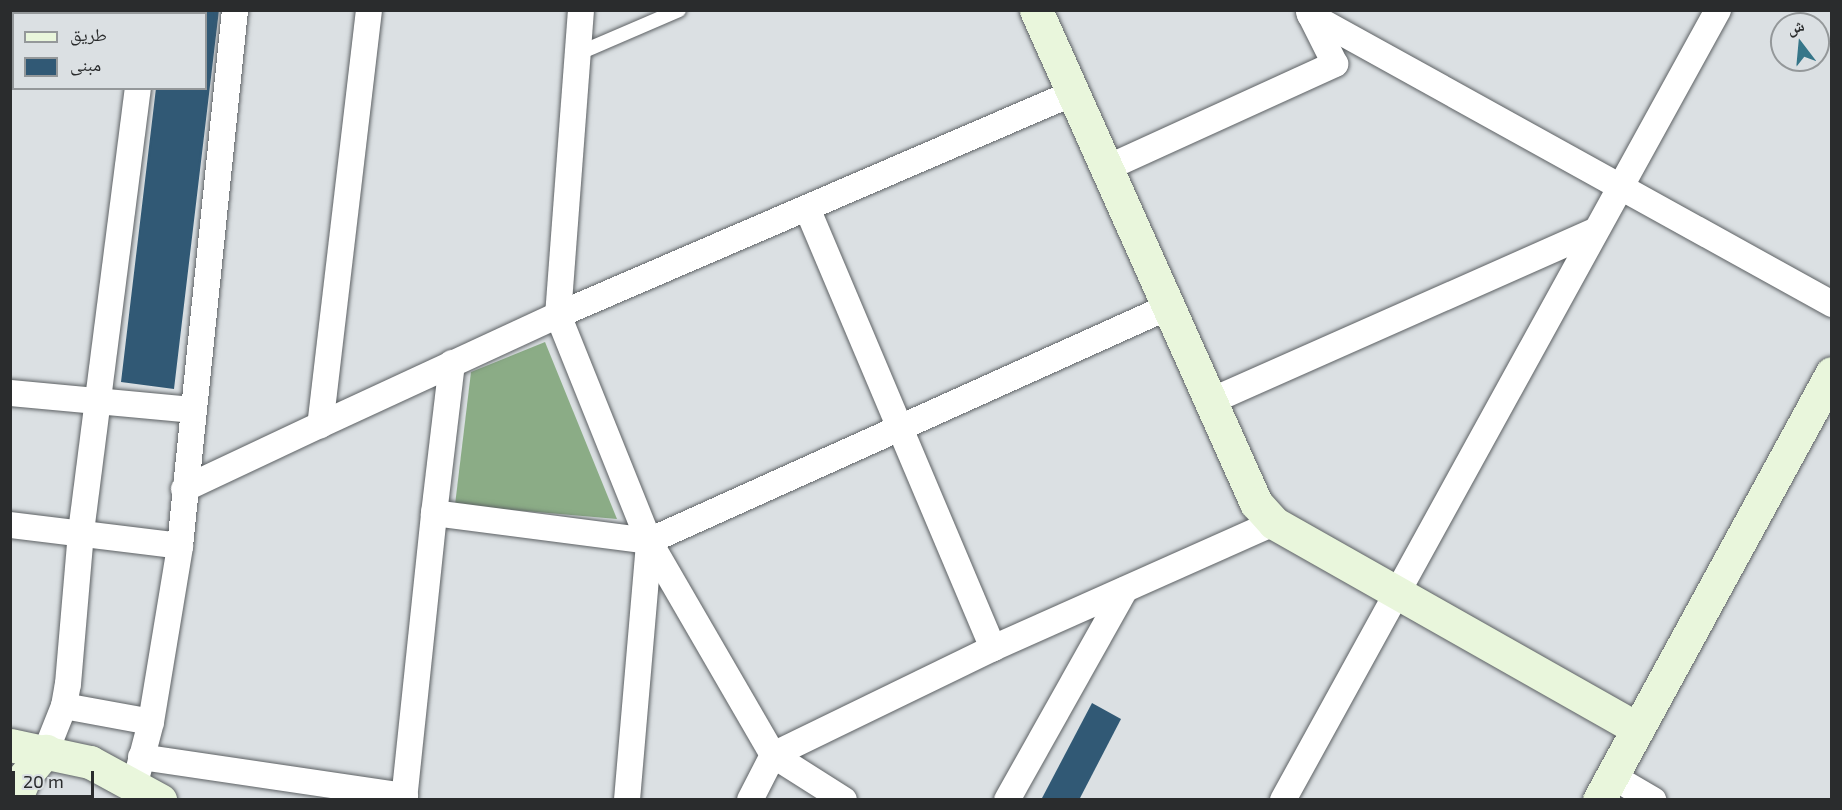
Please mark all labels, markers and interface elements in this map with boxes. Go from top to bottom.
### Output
legend [12,12,207,90]
north arrow [1770,12,1830,72]
text: ش [1785,15,1806,38]
text: طريق [70,23,107,45]
text: مبنى [70,53,101,75]
scale bar [15,759,98,797]
text: 20 m [23,770,64,792]

